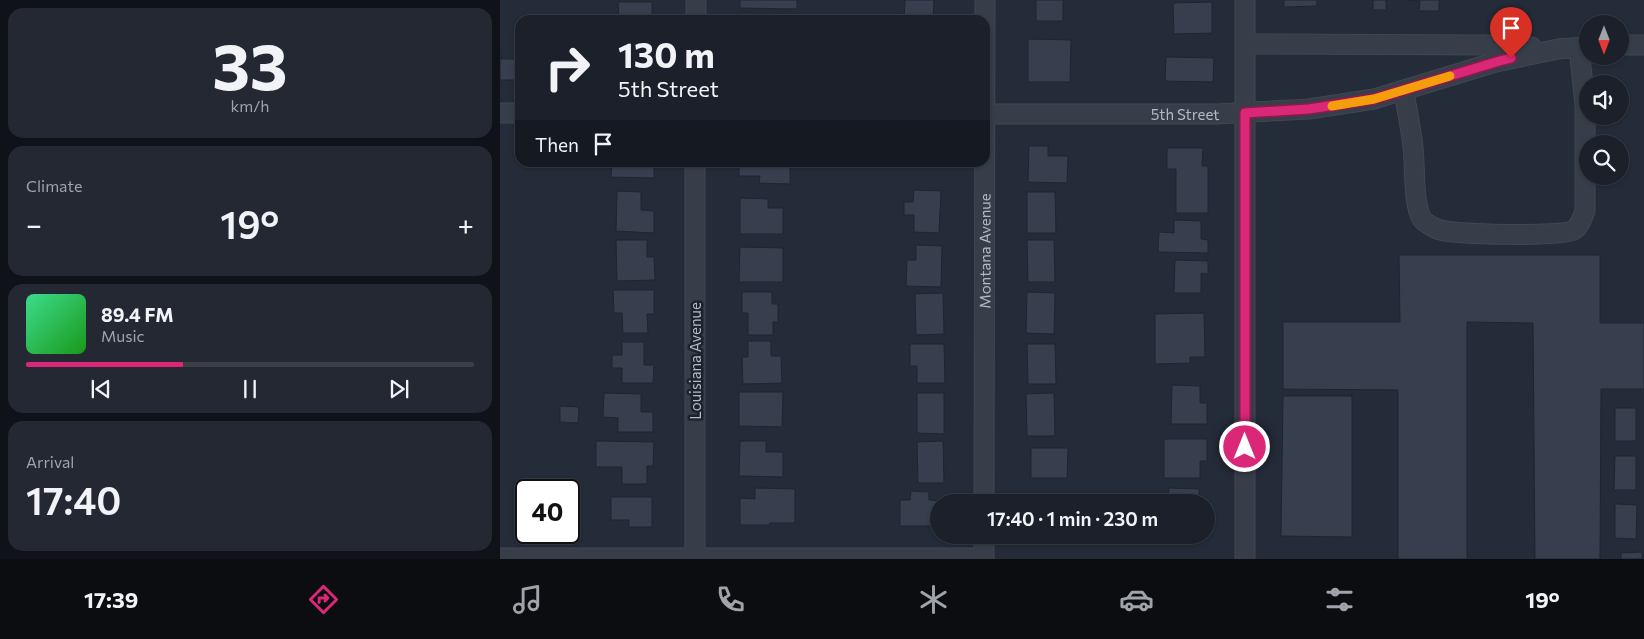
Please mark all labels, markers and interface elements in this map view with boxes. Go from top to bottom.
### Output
pin [1490,7,1532,58]
icon: arrive [1497,14,1525,42]
north arrow [1579,15,1629,65]
map controls [1579,15,1629,185]
text: 33 [212,24,288,103]
text: 130 m [618,32,715,75]
icon: right [535,35,600,100]
text: 5th Street [618,75,719,102]
button: sound [1579,75,1629,125]
text: km/h [231,96,269,115]
street label: 5th Street [1151,105,1220,123]
icon: arrive [589,130,617,158]
text: Then [535,133,579,156]
button: search [1579,135,1629,185]
text: Climate [26,176,82,195]
street label: Montana Avenue [975,193,994,309]
text: 19° [220,200,279,247]
text: − [26,207,42,241]
text: + [458,207,474,241]
street label: Louisiana Avenue [686,302,704,420]
text: 89.4 FM [101,303,174,326]
text: Music [101,326,145,345]
icon: previous [87,375,115,403]
icon: pause [236,375,264,403]
icon: next [385,375,413,403]
position arrow [1218,420,1270,472]
text: Arrival [26,452,74,471]
text: 17:40 [26,476,121,523]
speed limit sign: 40 [515,479,580,544]
text: 17:40 · 1 min · 230 m [987,507,1158,530]
icon: directions [306,582,341,617]
icon: music [510,582,545,617]
icon: phone [713,582,748,617]
icon: climate [916,582,951,617]
icon: car [1119,582,1154,617]
icon: filters [1322,582,1357,617]
text: 17:39 [84,586,138,613]
text: 19° [1525,586,1560,613]

